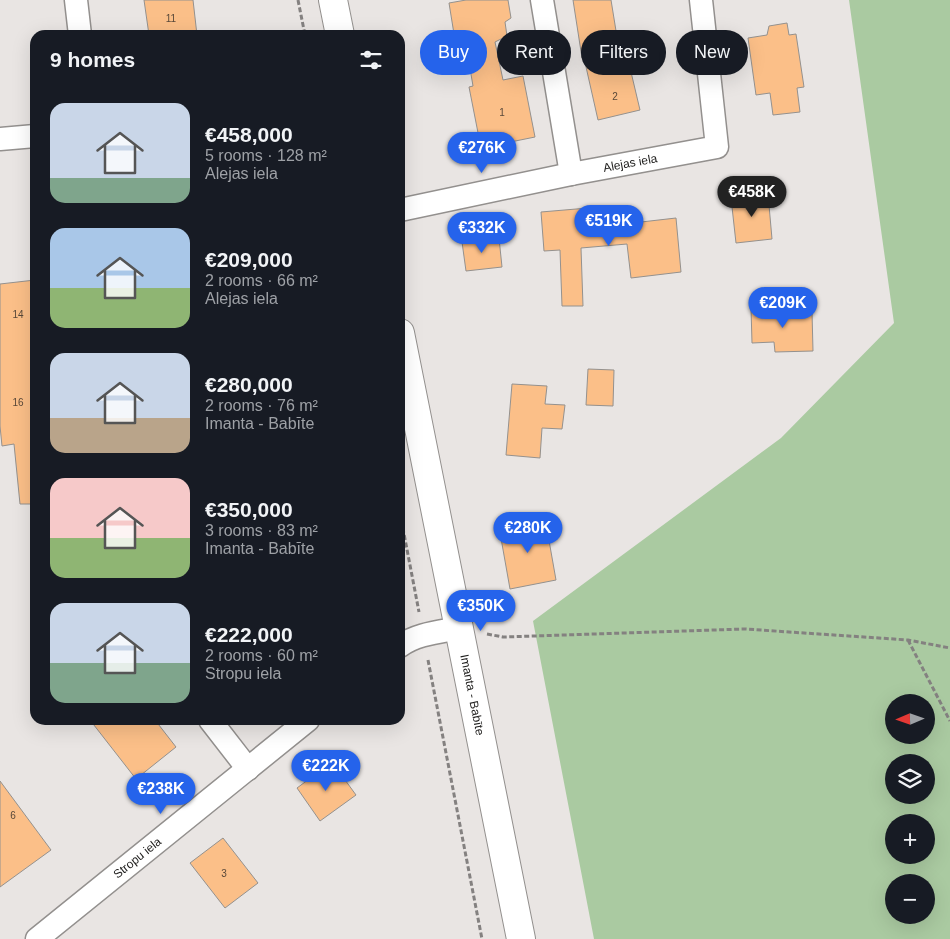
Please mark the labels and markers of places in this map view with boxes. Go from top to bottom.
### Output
pin: €276K [447,132,517,174]
pin: €458K [717,176,787,218]
pin: €519K [574,204,644,247]
pin: €332K [447,212,517,254]
pin: €209K [748,286,818,329]
pin: €280K [493,512,563,554]
pin: €350K [446,590,516,632]
pin: €222K [291,750,361,792]
pin: €238K [126,772,196,815]

